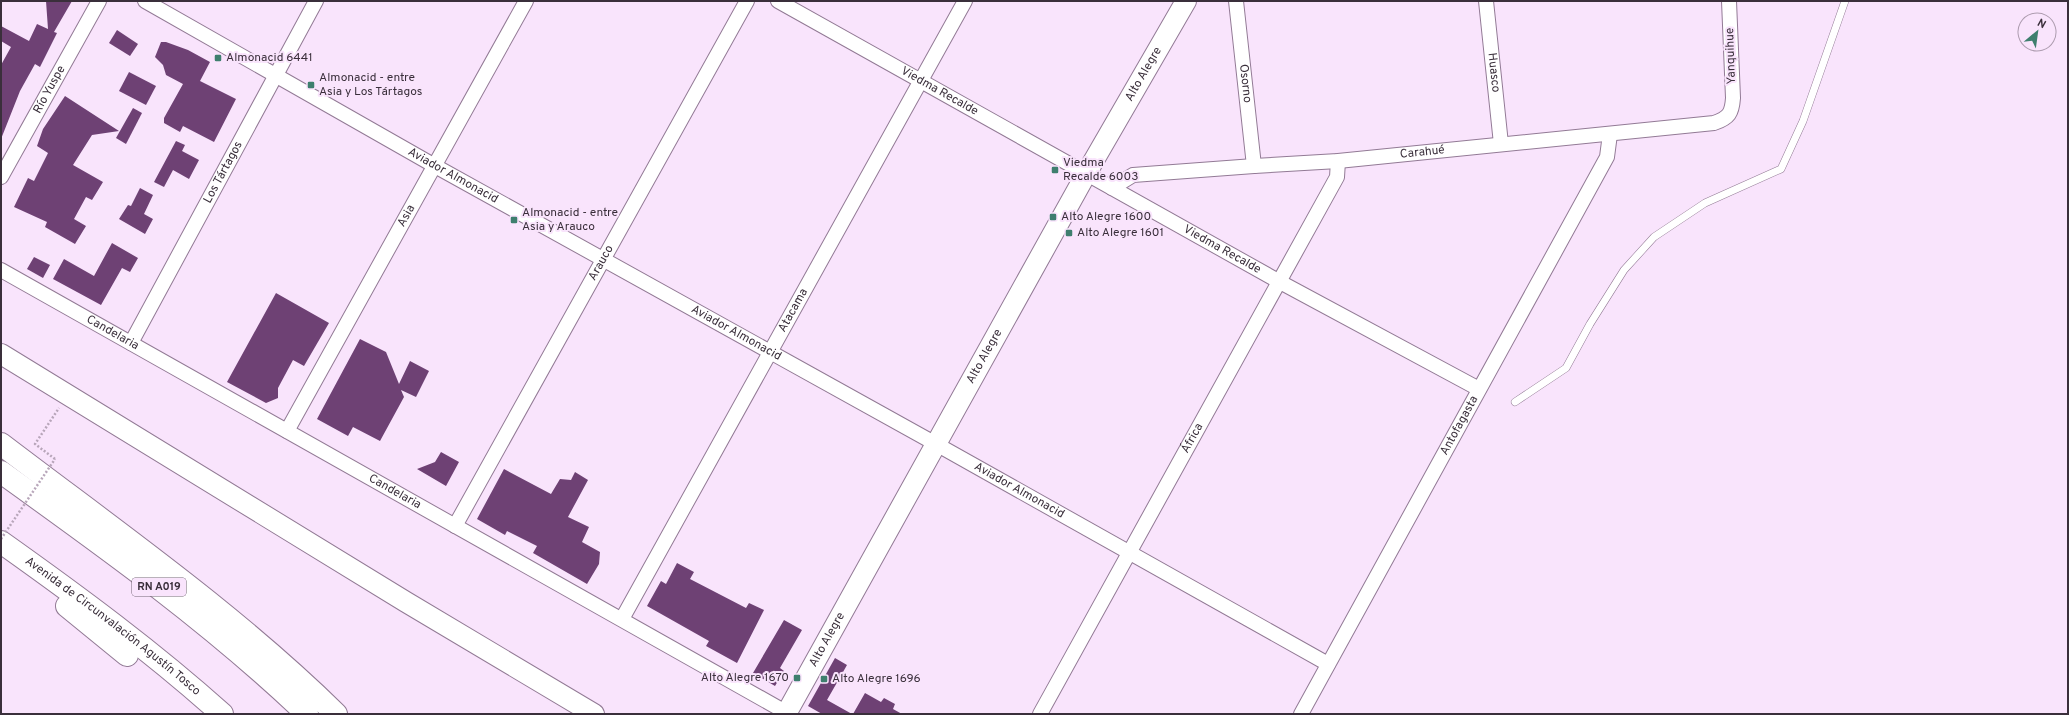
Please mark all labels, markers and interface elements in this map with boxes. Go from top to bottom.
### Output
north arrow [2017,12,2057,52]
text: N [2035,16,2048,32]
street label: Yanquihue [1722,27,1740,85]
street label: Alto Alegre [1122,44,1166,104]
place label: Almonacid 6441 [226,50,313,66]
street label: Huasco [1483,52,1504,94]
marker: Almonacid 6441 [213,53,223,63]
street label: Río Yuspe [30,63,69,117]
street label: Viedma Recalde [898,63,981,120]
street label: Osorno [1235,63,1255,104]
place label: Almonacid - entre Asia y Los Tártagos [319,70,423,100]
marker: Almonacid - entre Asia y Los Tártagos [306,80,316,90]
street label: Los Tártagos [200,138,247,206]
street label: Carahué [1399,142,1446,163]
street label: Aviador Almonacid [405,144,501,207]
place label: Viedma Recalde 6003 [1063,155,1138,185]
marker: Viedma Recalde 6003 [1050,165,1060,175]
street label: Asia [394,202,419,230]
place label: Almonacid - entre Asia y Arauco [522,205,618,235]
place label: Alto Alegre 1600 [1061,209,1151,225]
marker: Alto Alegre 1600 [1048,212,1058,222]
marker: Almonacid - entre Asia y Arauco [509,215,519,225]
street label: Viedma Recalde [1180,221,1264,278]
place label: Alto Alegre 1601 [1077,225,1164,241]
marker: Alto Alegre 1601 [1064,228,1074,238]
street label: Arauco [585,242,618,284]
street label: Atacama [775,286,812,335]
street label: Aviador Almonacid [688,302,784,365]
street label: Candelaria [83,312,142,354]
street label: Alto Alegre [963,326,1006,387]
street label: Antofagasta [1437,393,1482,458]
street label: África [1178,421,1207,456]
street label: Aviador Almonacid [971,459,1067,522]
street label: Candelaria [366,471,424,513]
street label: Avenida de Circunvalación Agustín Tosco [22,553,204,700]
road number: RN A019 [132,578,186,596]
street label: Alto Alegre [806,609,849,670]
place label: Alto Alegre 1670 [701,670,789,686]
place label: Alto Alegre 1696 [832,671,921,687]
marker: Alto Alegre 1670 [792,673,802,683]
marker: Alto Alegre 1696 [819,674,829,684]

